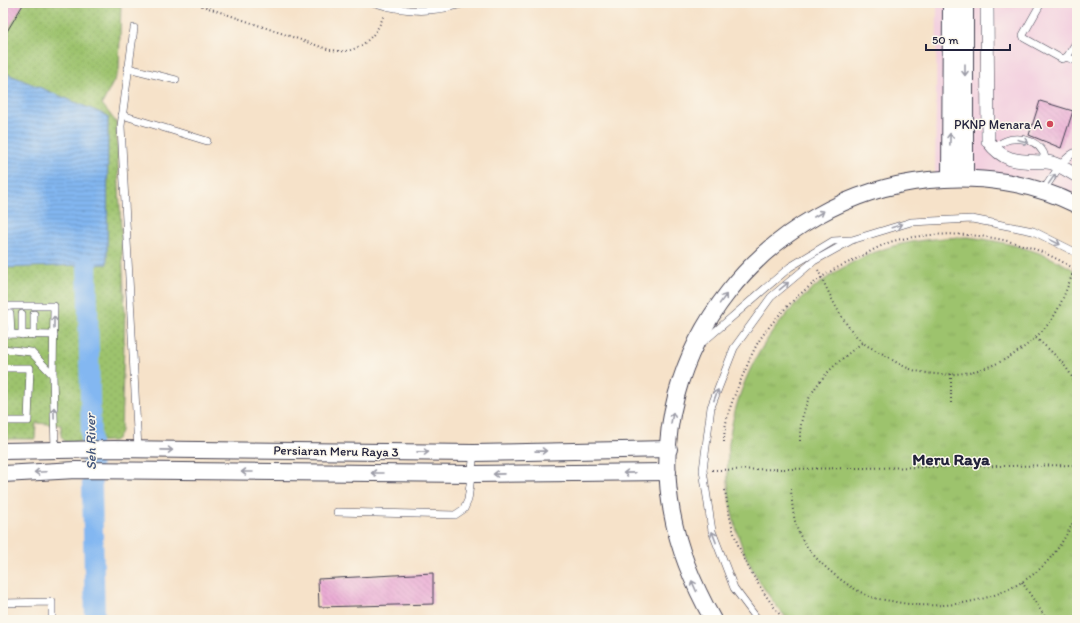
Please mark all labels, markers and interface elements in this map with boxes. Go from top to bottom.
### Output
scale bar [926,26,1010,52]
text: 50 m [932,33,958,47]
one-way arrow [961,63,969,76]
place label: PKNP Menara A [954,117,1043,132]
marker: PKNP Menara A [1045,119,1055,129]
one-way arrow [946,133,954,146]
one-way arrow [1017,137,1030,145]
one-way arrow [1048,174,1056,185]
one-way arrow [813,210,825,218]
one-way arrow [890,222,903,229]
one-way arrow [1049,239,1061,246]
one-way arrow [779,282,789,291]
one-way arrow [719,294,727,305]
one-way arrow [50,316,58,329]
one-way arrow [712,390,720,402]
one-way arrow [50,407,58,420]
water label: Seh River [82,412,100,470]
one-way arrow [669,412,677,425]
street label: Persiaran Meru Raya 3 [273,442,399,460]
one-way arrow [160,446,173,454]
one-way arrow [534,447,547,455]
one-way arrow [416,448,429,456]
district label: Meru Raya [912,449,990,470]
one-way arrow [34,468,47,476]
one-way arrow [241,468,254,476]
one-way arrow [371,469,384,477]
one-way arrow [623,469,636,476]
one-way arrow [493,470,506,478]
one-way arrow [710,531,718,543]
one-way arrow [690,580,697,592]

